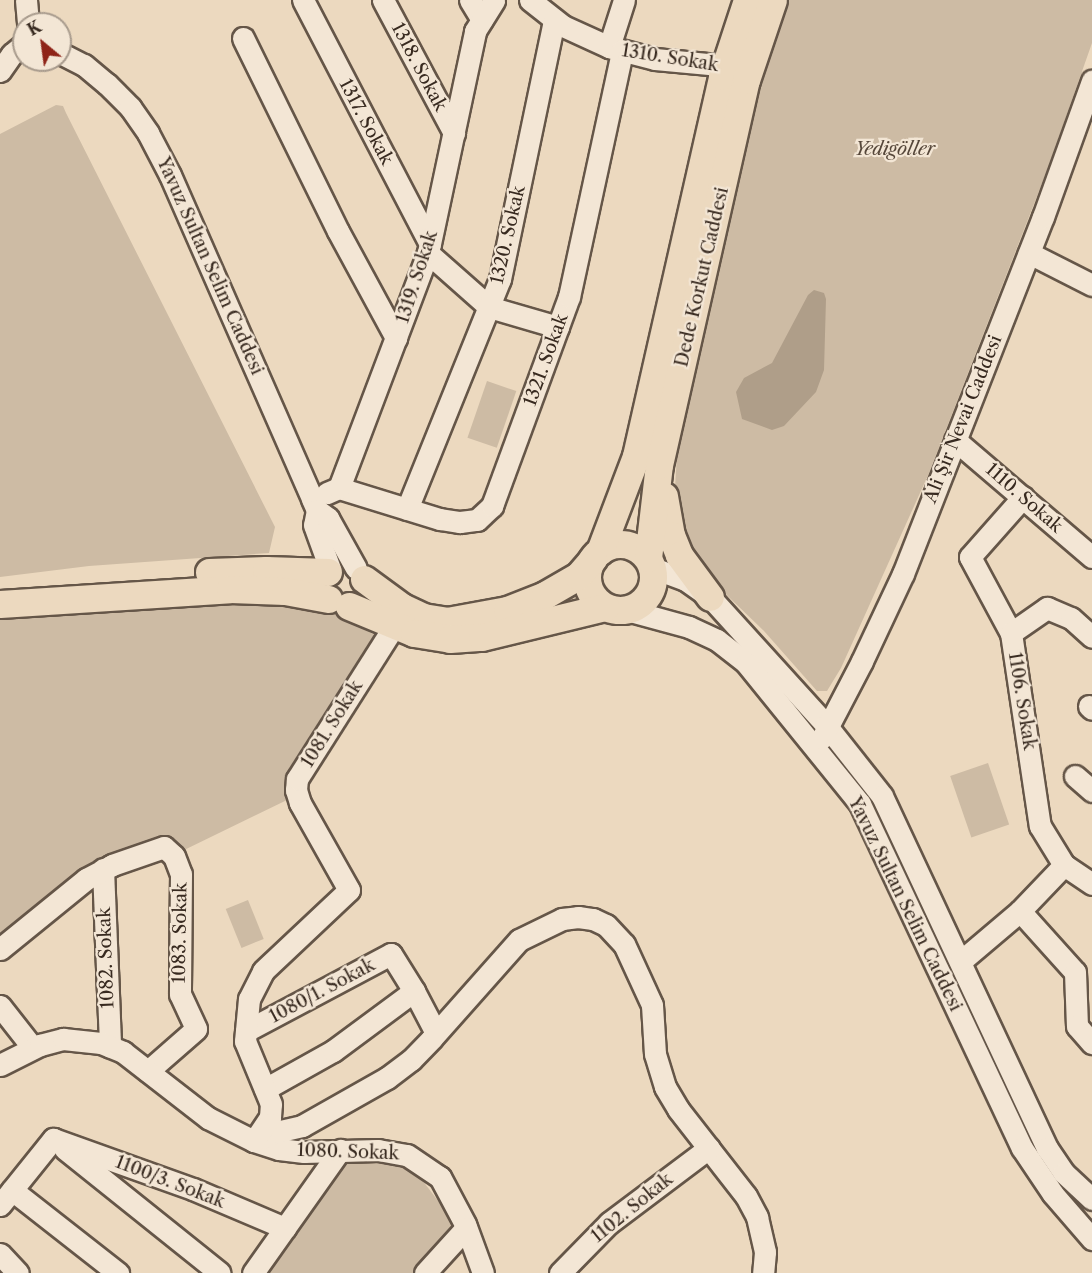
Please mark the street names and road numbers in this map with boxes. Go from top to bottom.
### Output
street label: 1318. Sokak [387,19,451,115]
street label: 1310. Sokak [620,40,720,76]
street label: 1317. Sokak [334,75,398,169]
street label: Yavuz Sultan Selim Caddesi [152,154,268,378]
street label: 1320. Sokak [486,184,530,286]
street label: Dede Korkut Caddesi [671,185,733,369]
street label: 1319. Sokak [392,228,442,326]
street label: 1321. Sokak [519,311,573,409]
street label: Ali Şir Nevai Caddesi [919,332,1007,506]
street label: 1110. Sokak [981,459,1067,537]
street label: 1106. Sokak [1004,651,1040,751]
street label: 1081. Sokak [297,677,367,771]
street label: Yavuz Sultan Selim Caddesi [844,793,966,1015]
street label: 1083. Sokak [168,882,192,984]
street label: 1082. Sokak [93,907,119,1009]
street label: 1080/1. Sokak [266,954,378,1028]
street label: 1080. Sokak [297,1139,399,1165]
street label: 1100/3. Sokak [112,1151,228,1213]
street label: 1102. Sokak [587,1169,677,1247]

